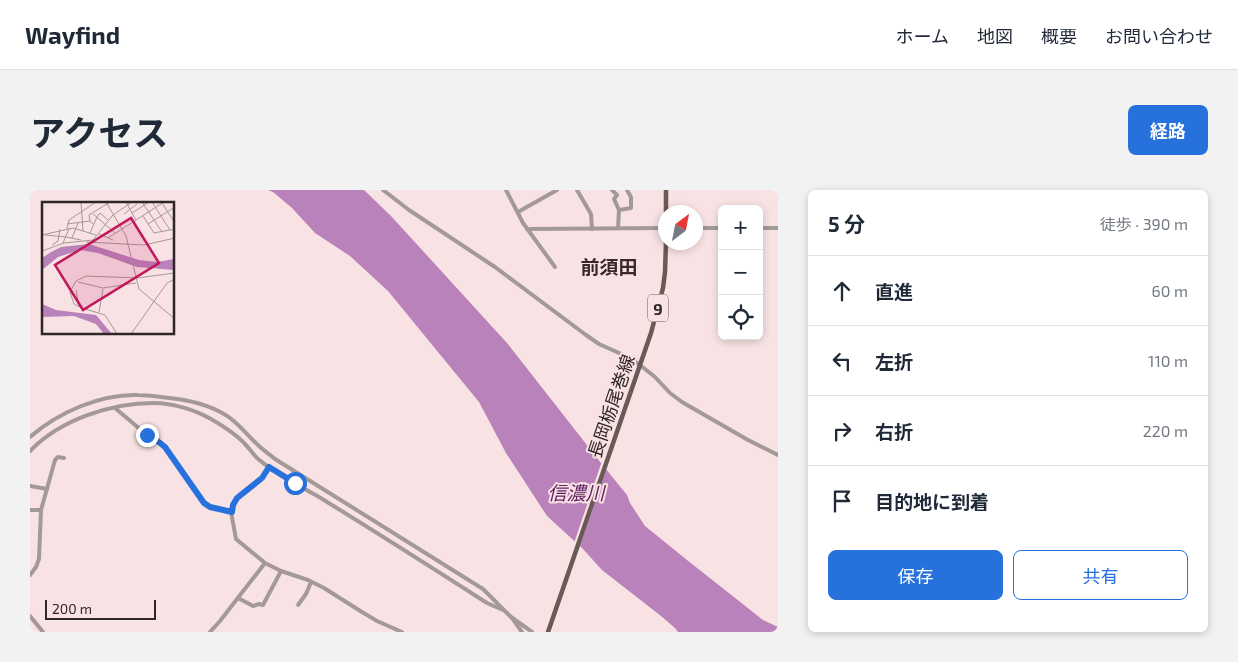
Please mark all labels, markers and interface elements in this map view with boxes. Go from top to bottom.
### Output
text: Wayfind [25,20,120,49]
text: ホーム [896,25,949,47]
text: 地図 [977,25,1013,47]
text: 概要 [1041,25,1077,47]
text: お問い合わせ [1105,25,1213,47]
button: 経路 [1128,105,1208,155]
text: アクセス [30,111,168,153]
inset map [42,202,175,335]
north arrow [658,205,703,250]
map controls [718,205,763,340]
button: + [718,205,763,250]
text: 5 分 [828,211,865,236]
text: 徒歩 · 390 m [1100,214,1188,233]
button: − [718,250,763,295]
district label: 前須田 [580,255,638,278]
icon: ahead [828,277,856,305]
text: 直進 [875,280,913,303]
text: 60 m [1152,281,1188,300]
road number: 9 [648,295,668,322]
button: locate [718,295,763,340]
icon: left [828,347,856,375]
text: 左折 [875,350,913,373]
street label: 長岡栃尾巻線 [583,351,639,461]
text: 110 m [1148,351,1188,370]
icon: right [828,417,856,445]
text: 右折 [875,420,913,443]
text: 220 m [1143,421,1188,440]
route end [136,424,159,447]
route start [284,472,307,495]
water label: 信濃川 [547,481,606,504]
icon: arrive [828,487,856,515]
text: 目的地に到着 [875,490,989,513]
button: 保存 [828,550,1003,600]
button: 共有 [1013,550,1188,600]
scale bar [45,597,156,620]
text: 200 m [52,600,92,617]

